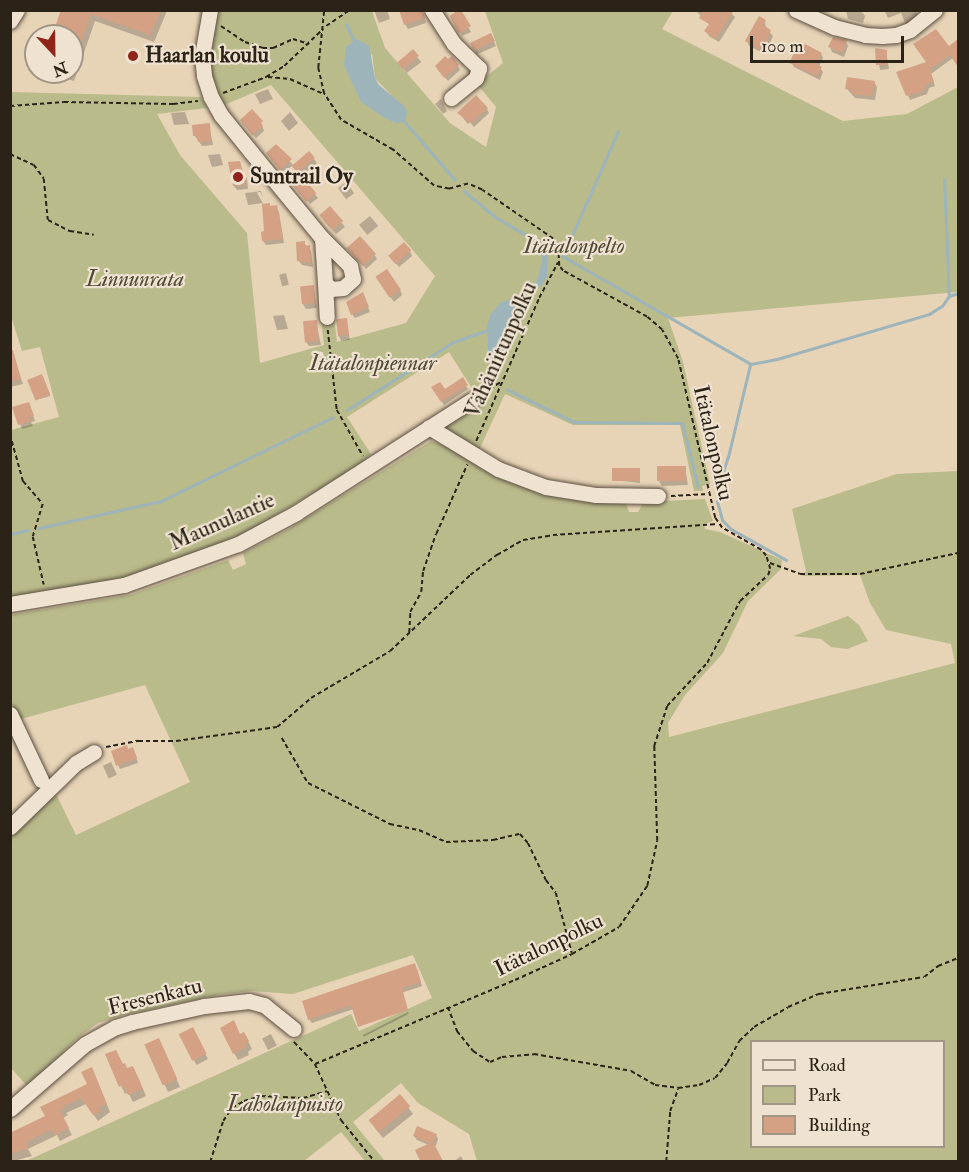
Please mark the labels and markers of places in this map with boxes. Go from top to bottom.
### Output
place label: Haarlan koulu [145,43,269,69]
marker: Haarlan koulu [126,49,140,63]
place label: Suntrail Oy [250,164,353,190]
marker: Suntrail Oy [231,170,245,184]

